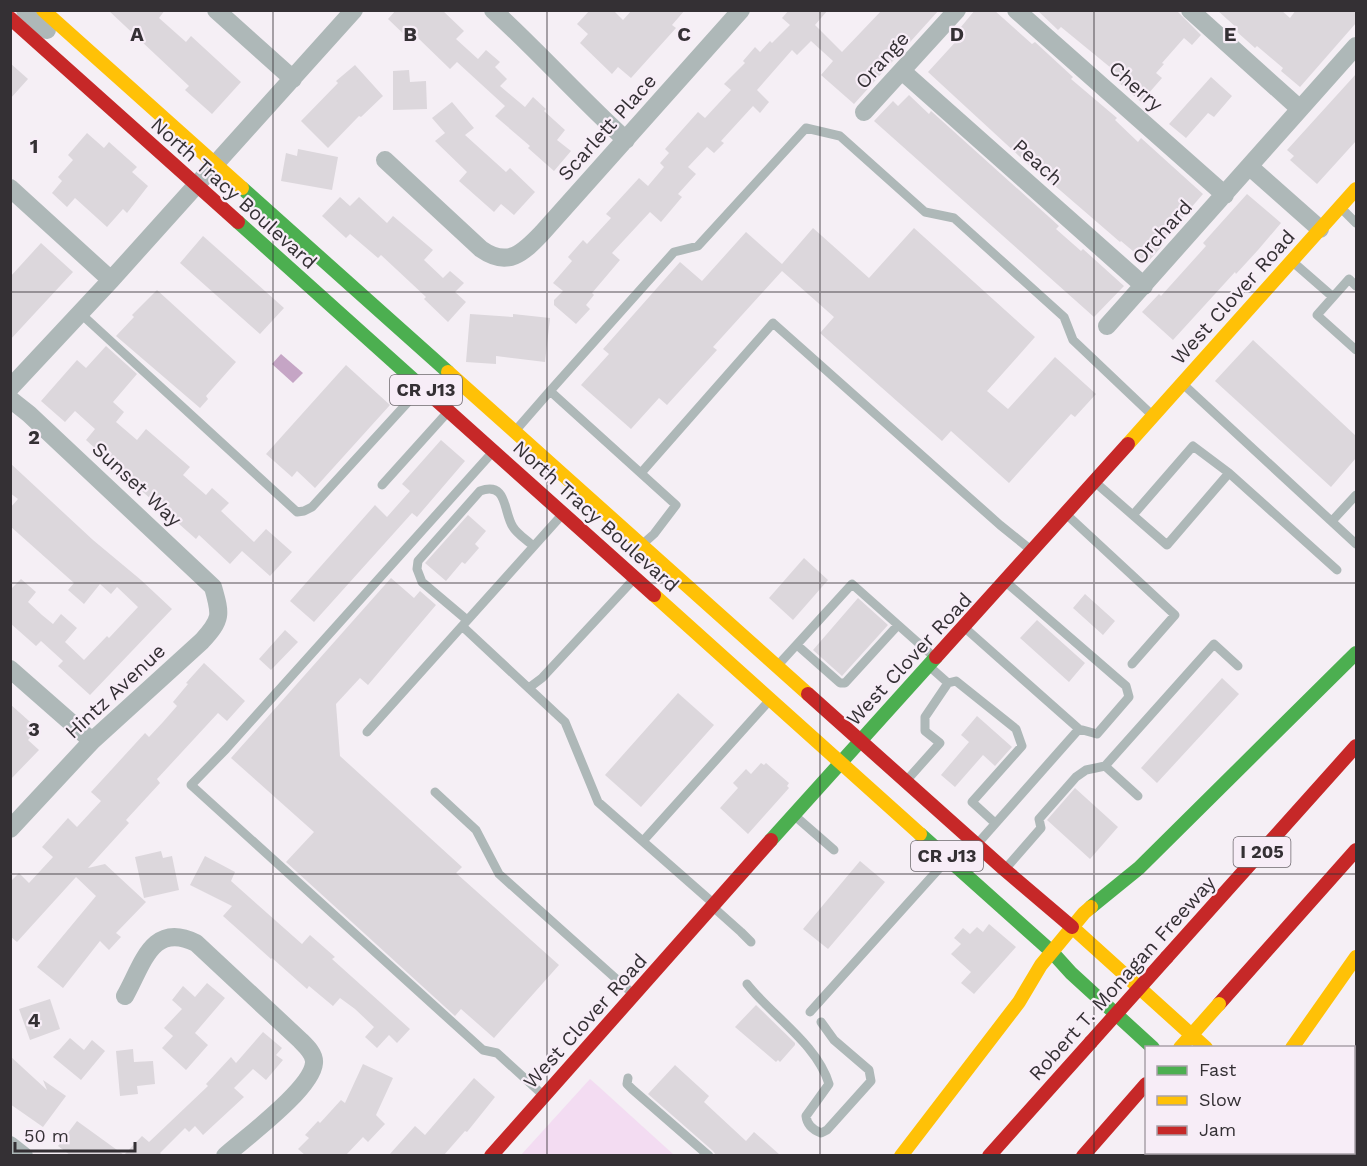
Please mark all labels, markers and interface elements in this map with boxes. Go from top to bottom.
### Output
text: A [130,22,144,46]
text: B [403,22,417,46]
text: C [677,22,691,46]
text: D [950,22,964,46]
text: E [1224,22,1236,46]
street label: Orange [850,26,914,94]
street label: Cherry [1104,56,1168,117]
street label: Scarlett Place [553,69,661,185]
street label: North Tracy Boulevard [146,112,322,274]
text: 1 [30,134,38,158]
street label: Peach [1008,134,1068,190]
street label: Orchard [1127,195,1197,269]
street label: West Clover Road [1166,225,1300,369]
road number: CR J13 [390,375,462,405]
text: 2 [28,425,40,449]
street label: North Tracy Boulevard [508,435,684,597]
street label: Sunset Way [87,437,187,532]
street label: West Clover Road [841,588,977,730]
street label: Hintz Avenue [60,639,170,743]
text: 3 [28,717,40,741]
road number: I 205 [1234,837,1290,867]
road number: CR J13 [911,841,983,871]
street label: Robert T. Monagan Freeway [1024,870,1221,1085]
street label: West Clover Road [518,949,652,1093]
text: 4 [28,1008,41,1032]
legend [1145,1046,1355,1154]
text: Fast [1199,1059,1237,1080]
text: Slow [1199,1089,1242,1110]
scale bar [15,1115,135,1153]
text: Jam [1199,1119,1236,1140]
text: 50 m [24,1125,69,1146]

